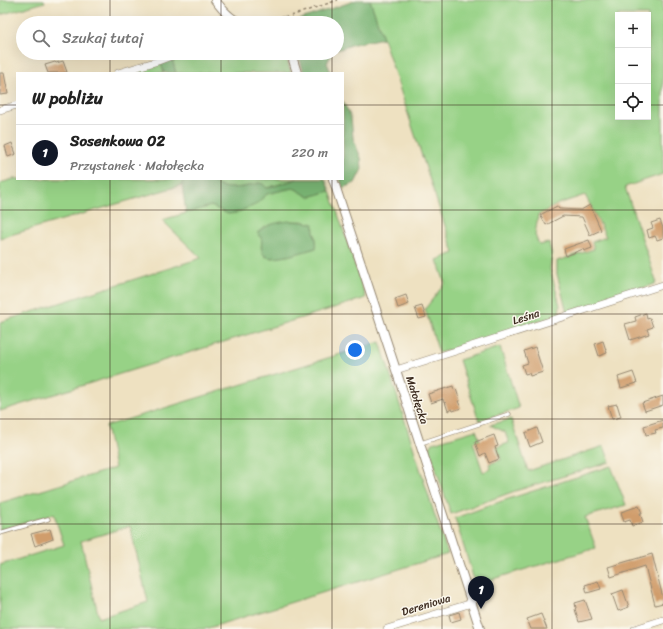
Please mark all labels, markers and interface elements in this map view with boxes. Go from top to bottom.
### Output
map controls [615,12,651,120]
button: + [615,12,651,48]
search box [16,16,344,60]
text: Szukaj tutaj [62,25,143,51]
icon: search [30,27,52,49]
button: − [615,48,651,84]
text: W pobliżu [32,83,103,113]
button: locate [615,84,651,120]
text: Sosenkowa 02 [70,128,165,154]
text: 1 [42,141,48,164]
text: 220 m [291,141,328,164]
text: Przystanek · Małołęcka [70,154,204,177]
street label: Leśna [510,304,542,330]
your location [345,340,365,360]
street label: Małołęcka [400,373,434,427]
pin: 1 [468,576,494,609]
street label: Dereniowa [399,588,453,621]

